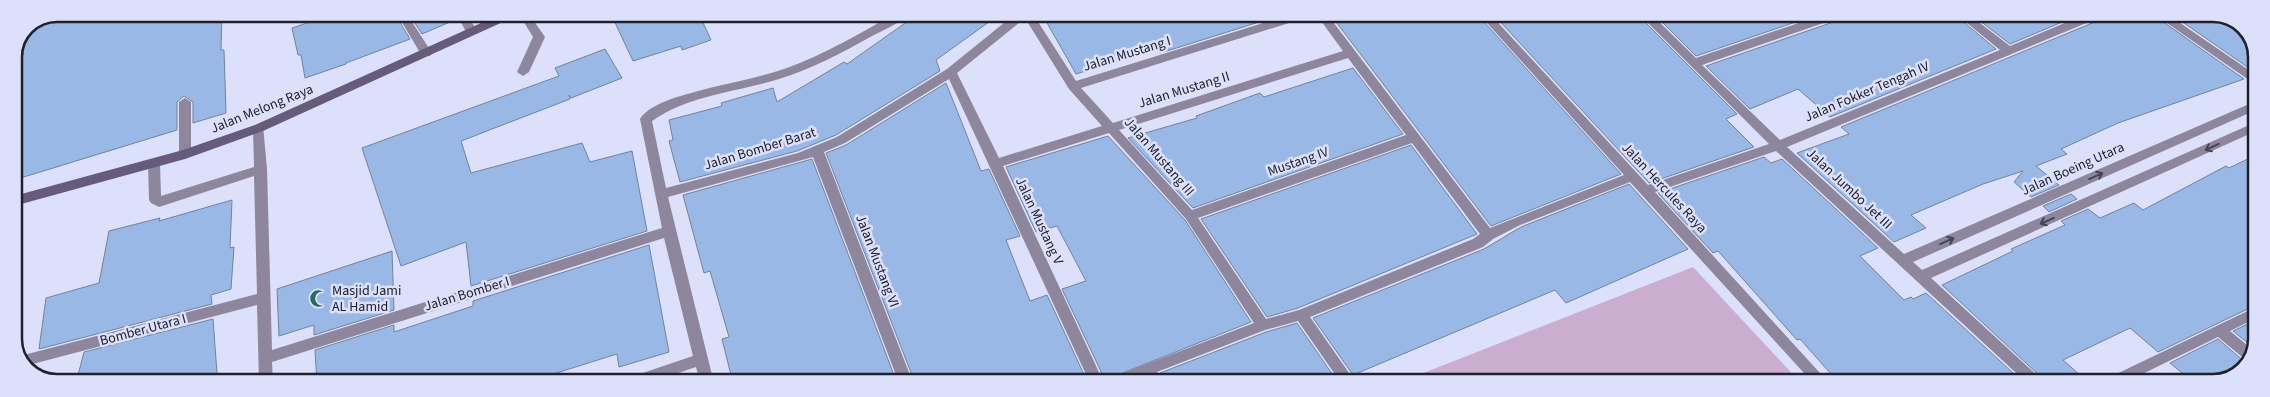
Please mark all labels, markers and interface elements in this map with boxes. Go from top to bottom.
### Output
street label: Jalan Mustang I [1081,31,1173,77]
street label: Jalan Fokker Tengah IV [1802,56,1933,127]
street label: Jalan Mustang II [1136,67,1232,113]
street label: Jalan Melong Raya [208,79,316,139]
street label: Jalan Mustang III [1119,113,1199,201]
street label: Jalan Bomber Barat [702,122,819,176]
street label: Jalan Boeing Utara [2018,137,2128,201]
street label: Jalan Hercules Raya [1617,138,1711,238]
street label: Mustang IV [1265,142,1332,182]
one-way arrow [2205,143,2220,152]
street label: Jalan Jumbo Jet III [1802,144,1896,234]
one-way arrow [2088,170,2103,180]
street label: Jalan Mustang V [1010,174,1068,269]
street label: Jalan Mustang VI [850,212,904,310]
one-way arrow [2040,216,2055,226]
one-way arrow [1939,236,1954,246]
street label: Jalan Bomber I [422,272,512,316]
place label: Masjid Jami AL Hamid [332,281,401,317]
mosque icon: Masjid Jami AL Hamid [308,289,328,309]
street label: Bomber Utara I [98,309,188,351]

